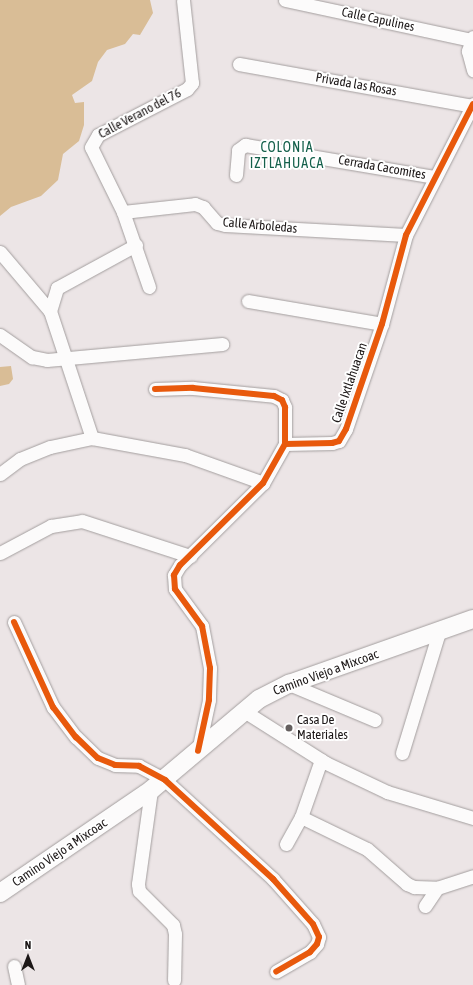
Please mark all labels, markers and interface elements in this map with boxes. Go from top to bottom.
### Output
street label: Calle Capulines [340,5,416,35]
street label: Privada las Rosas [314,70,398,100]
street label: Calle Verano del 76 [96,86,184,142]
district label: COLONIA IZTLAHUACA [250,139,324,172]
street label: Cerrada Cacomites [337,153,427,183]
street label: Calle Arboledas [222,215,298,237]
street label: Calle Ixtlahuacan [329,341,371,425]
street label: Camino Viejo a Mixcoac [271,647,381,699]
place label: Casa De Materiales [297,713,348,744]
marker: Casa De Materiales [284,723,294,733]
street label: Camino Viejo a Mixcoac [10,815,110,891]
north arrow [8,937,48,977]
text: N [25,939,31,951]

